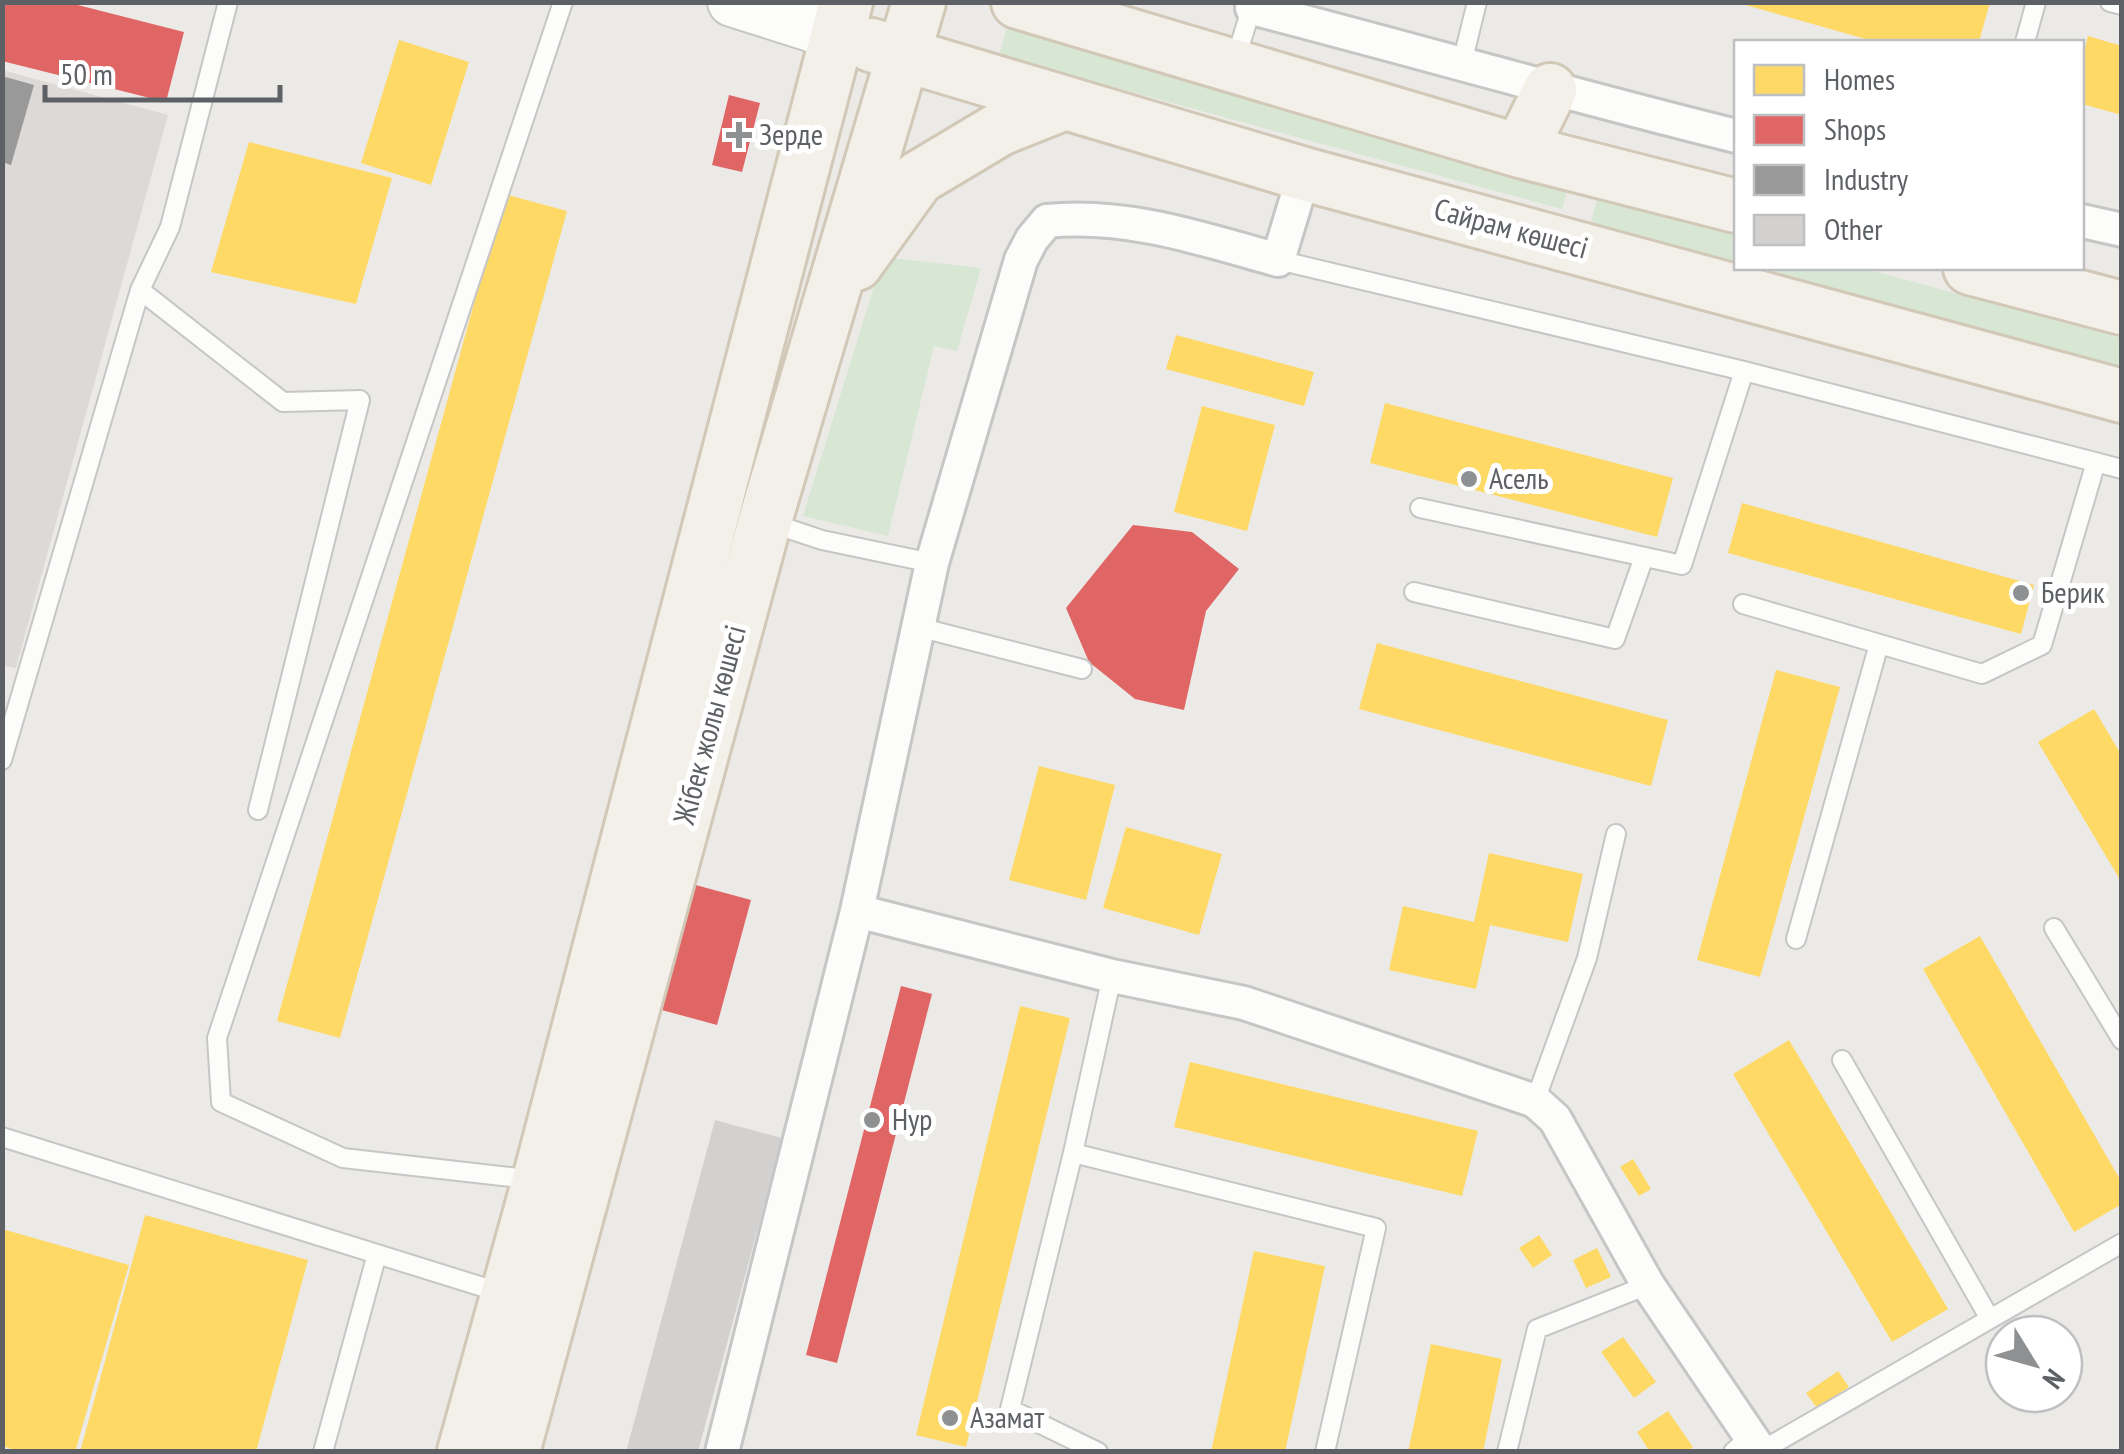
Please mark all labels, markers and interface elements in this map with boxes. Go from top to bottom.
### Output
scale bar [45,40,280,102]
legend [1734,40,2084,270]
text: 50 m [60,54,113,93]
text: Homes [1824,59,1895,98]
text: Shops [1824,109,1886,148]
place label: Зерде [759,114,823,153]
marker: Зерде [728,124,750,146]
text: Industry [1824,159,1909,198]
street label: Сайрам көшесі [1430,188,1592,267]
text: Other [1824,209,1883,248]
place label: Асель [1489,458,1548,497]
marker: Асель [1458,468,1480,490]
place label: Берик [2041,572,2105,611]
marker: Берик [2010,582,2032,604]
street label: Жібек жолы көшесі [663,621,754,829]
place label: Нур [892,1099,932,1138]
marker: Нур [861,1109,883,1131]
north arrow [1984,1314,2084,1414]
text: N [2035,1362,2074,1397]
place label: Азамат [970,1397,1044,1436]
marker: Азамат [939,1407,961,1429]

